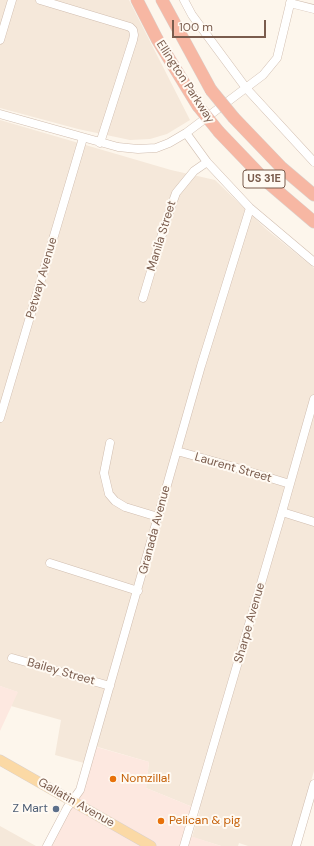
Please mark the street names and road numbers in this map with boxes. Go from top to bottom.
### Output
street label: Ellington Parkway [153,38,217,126]
road number: US 31E [243,170,285,188]
street label: Manila Street [144,199,180,273]
street label: Petway Avenue [24,236,60,320]
street label: Laurent Street [193,450,273,486]
street label: Granada Avenue [136,484,174,576]
street label: Sharpe Avenue [232,581,268,665]
street label: Bailey Street [25,655,97,689]
street label: Gallatin Avenue [35,775,117,831]

